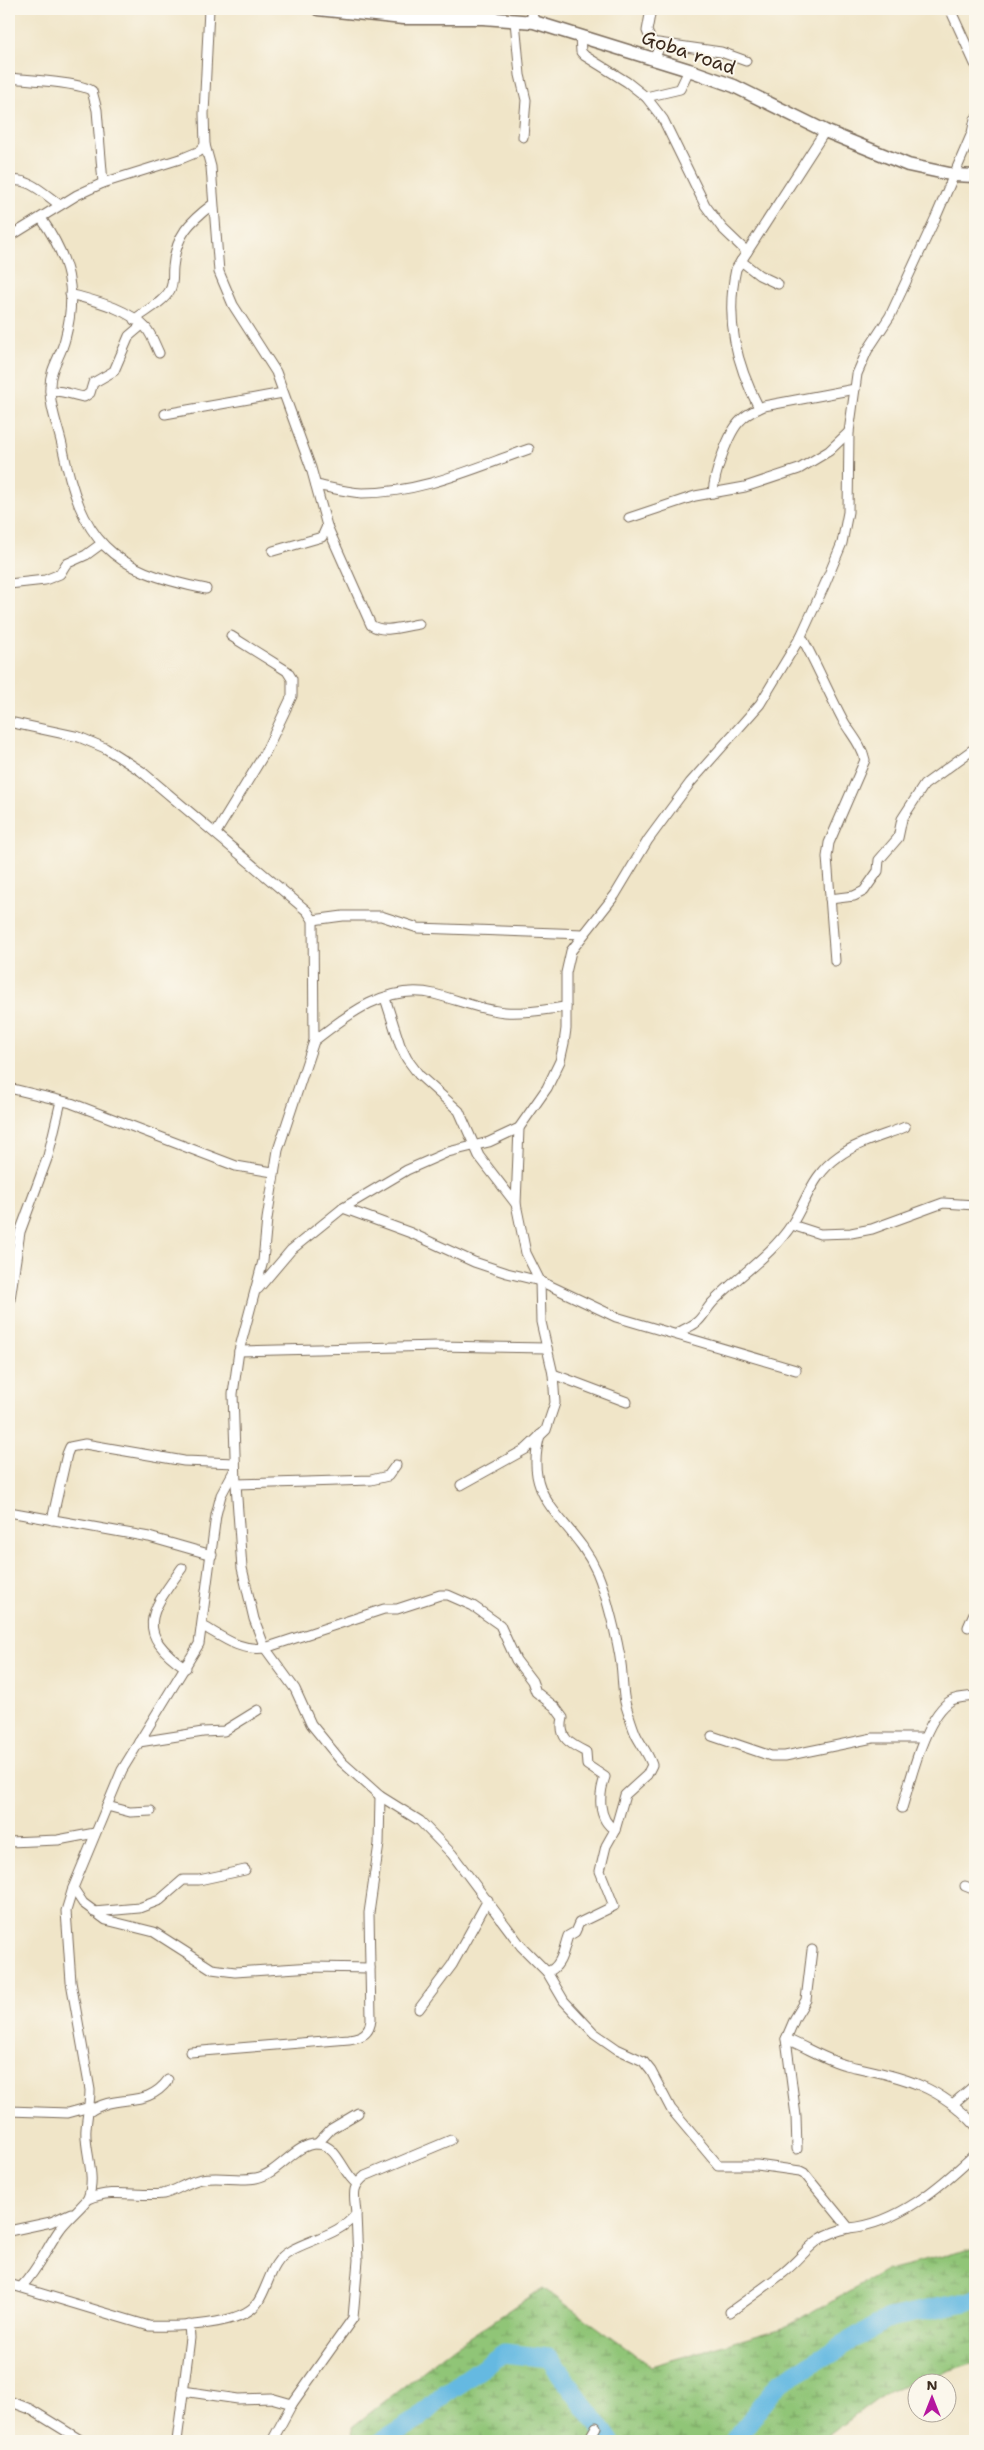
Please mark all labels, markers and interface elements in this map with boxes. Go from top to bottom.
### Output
street label: Goba road [638,25,739,80]
north arrow [906,2372,956,2422]
text: N [926,2376,938,2394]

